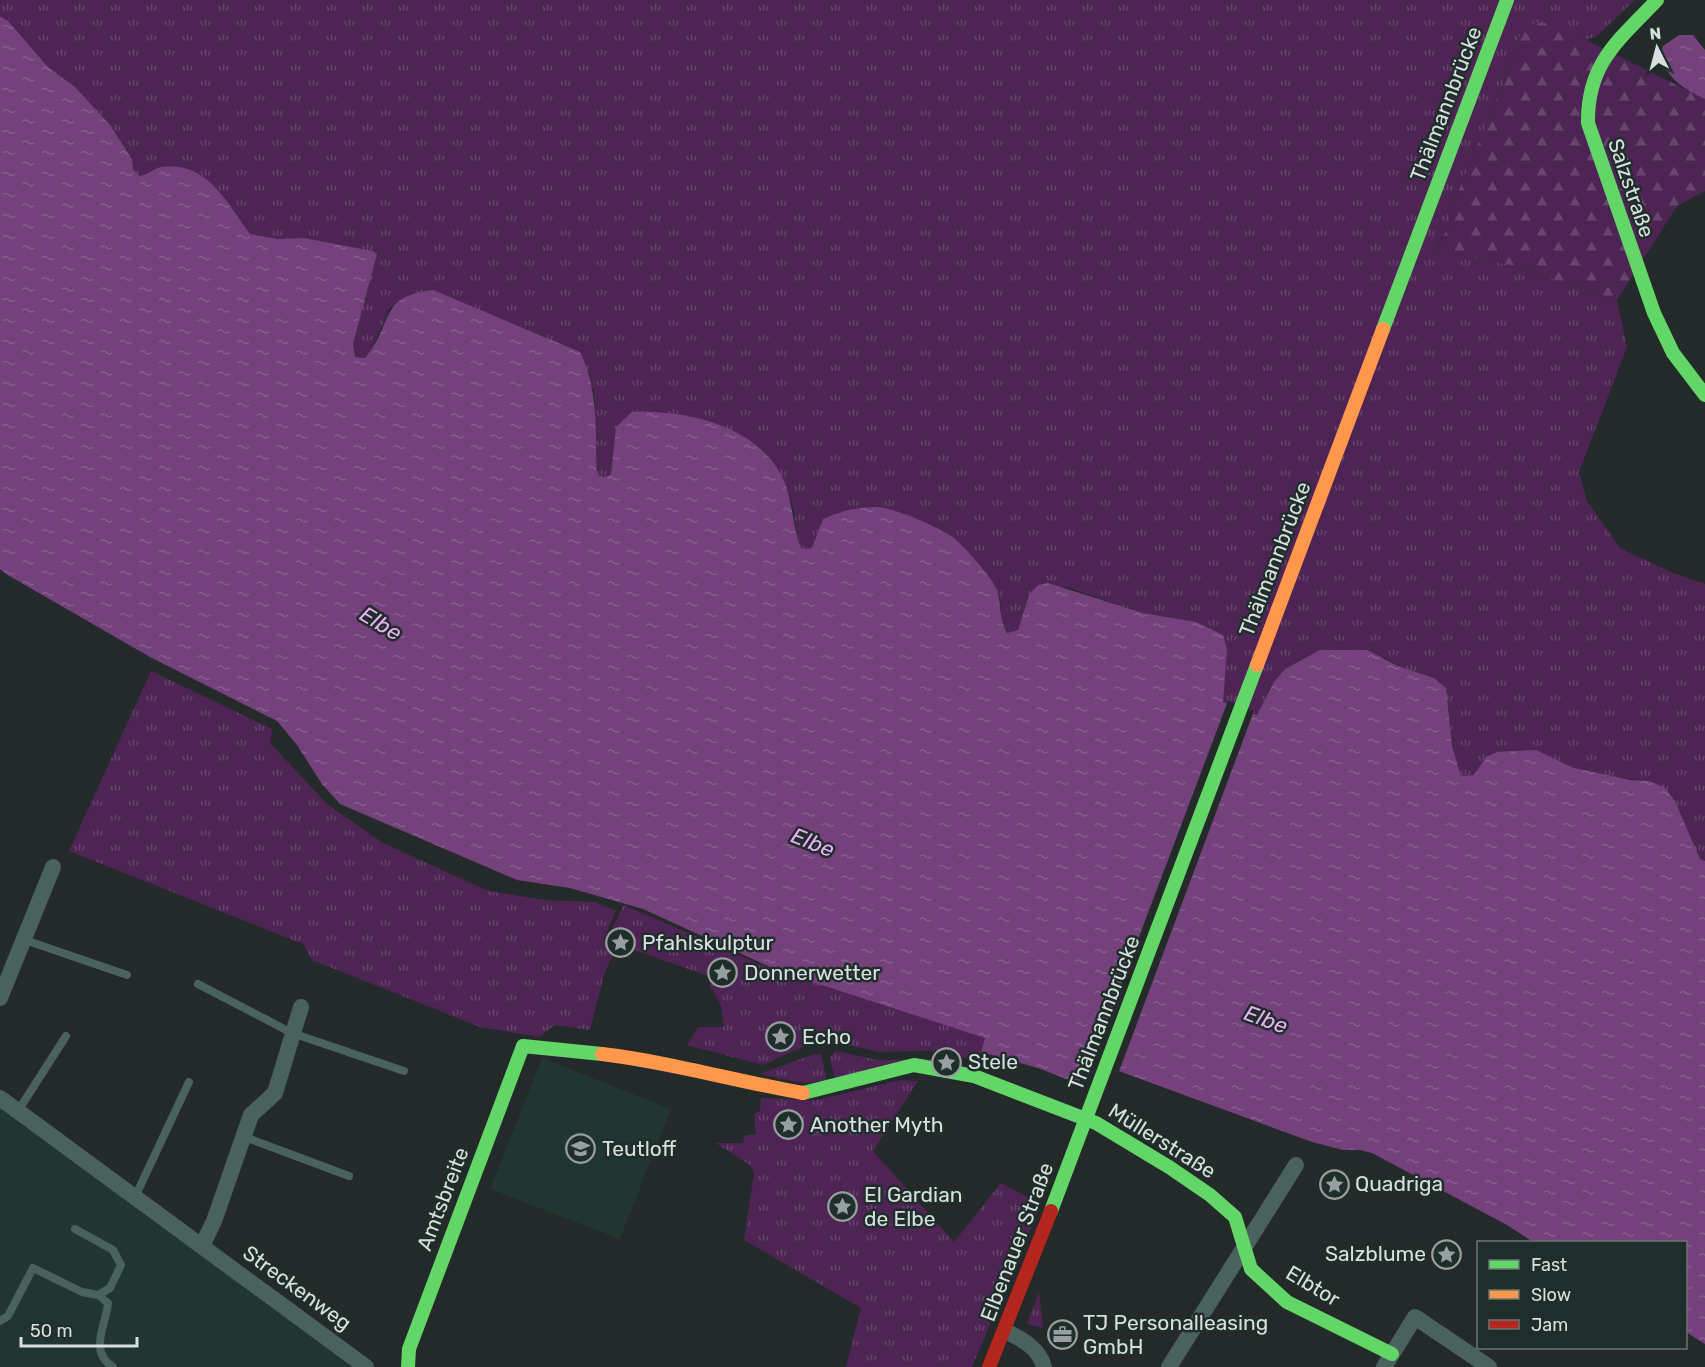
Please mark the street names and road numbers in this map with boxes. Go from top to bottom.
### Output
street label: Thälmannbrücke [1405,23,1487,185]
street label: Salzstraße [1603,135,1660,241]
street label: Thälmannbrücke [1234,478,1316,640]
street label: Thälmannbrücke [1063,932,1145,1094]
street label: Müllerstraße [1104,1098,1220,1183]
street label: Amtsbreite [411,1144,474,1254]
street label: Elbenauer Straße [975,1159,1058,1325]
street label: Streckenweg [238,1240,356,1335]
street label: Elbtor [1282,1260,1345,1311]

